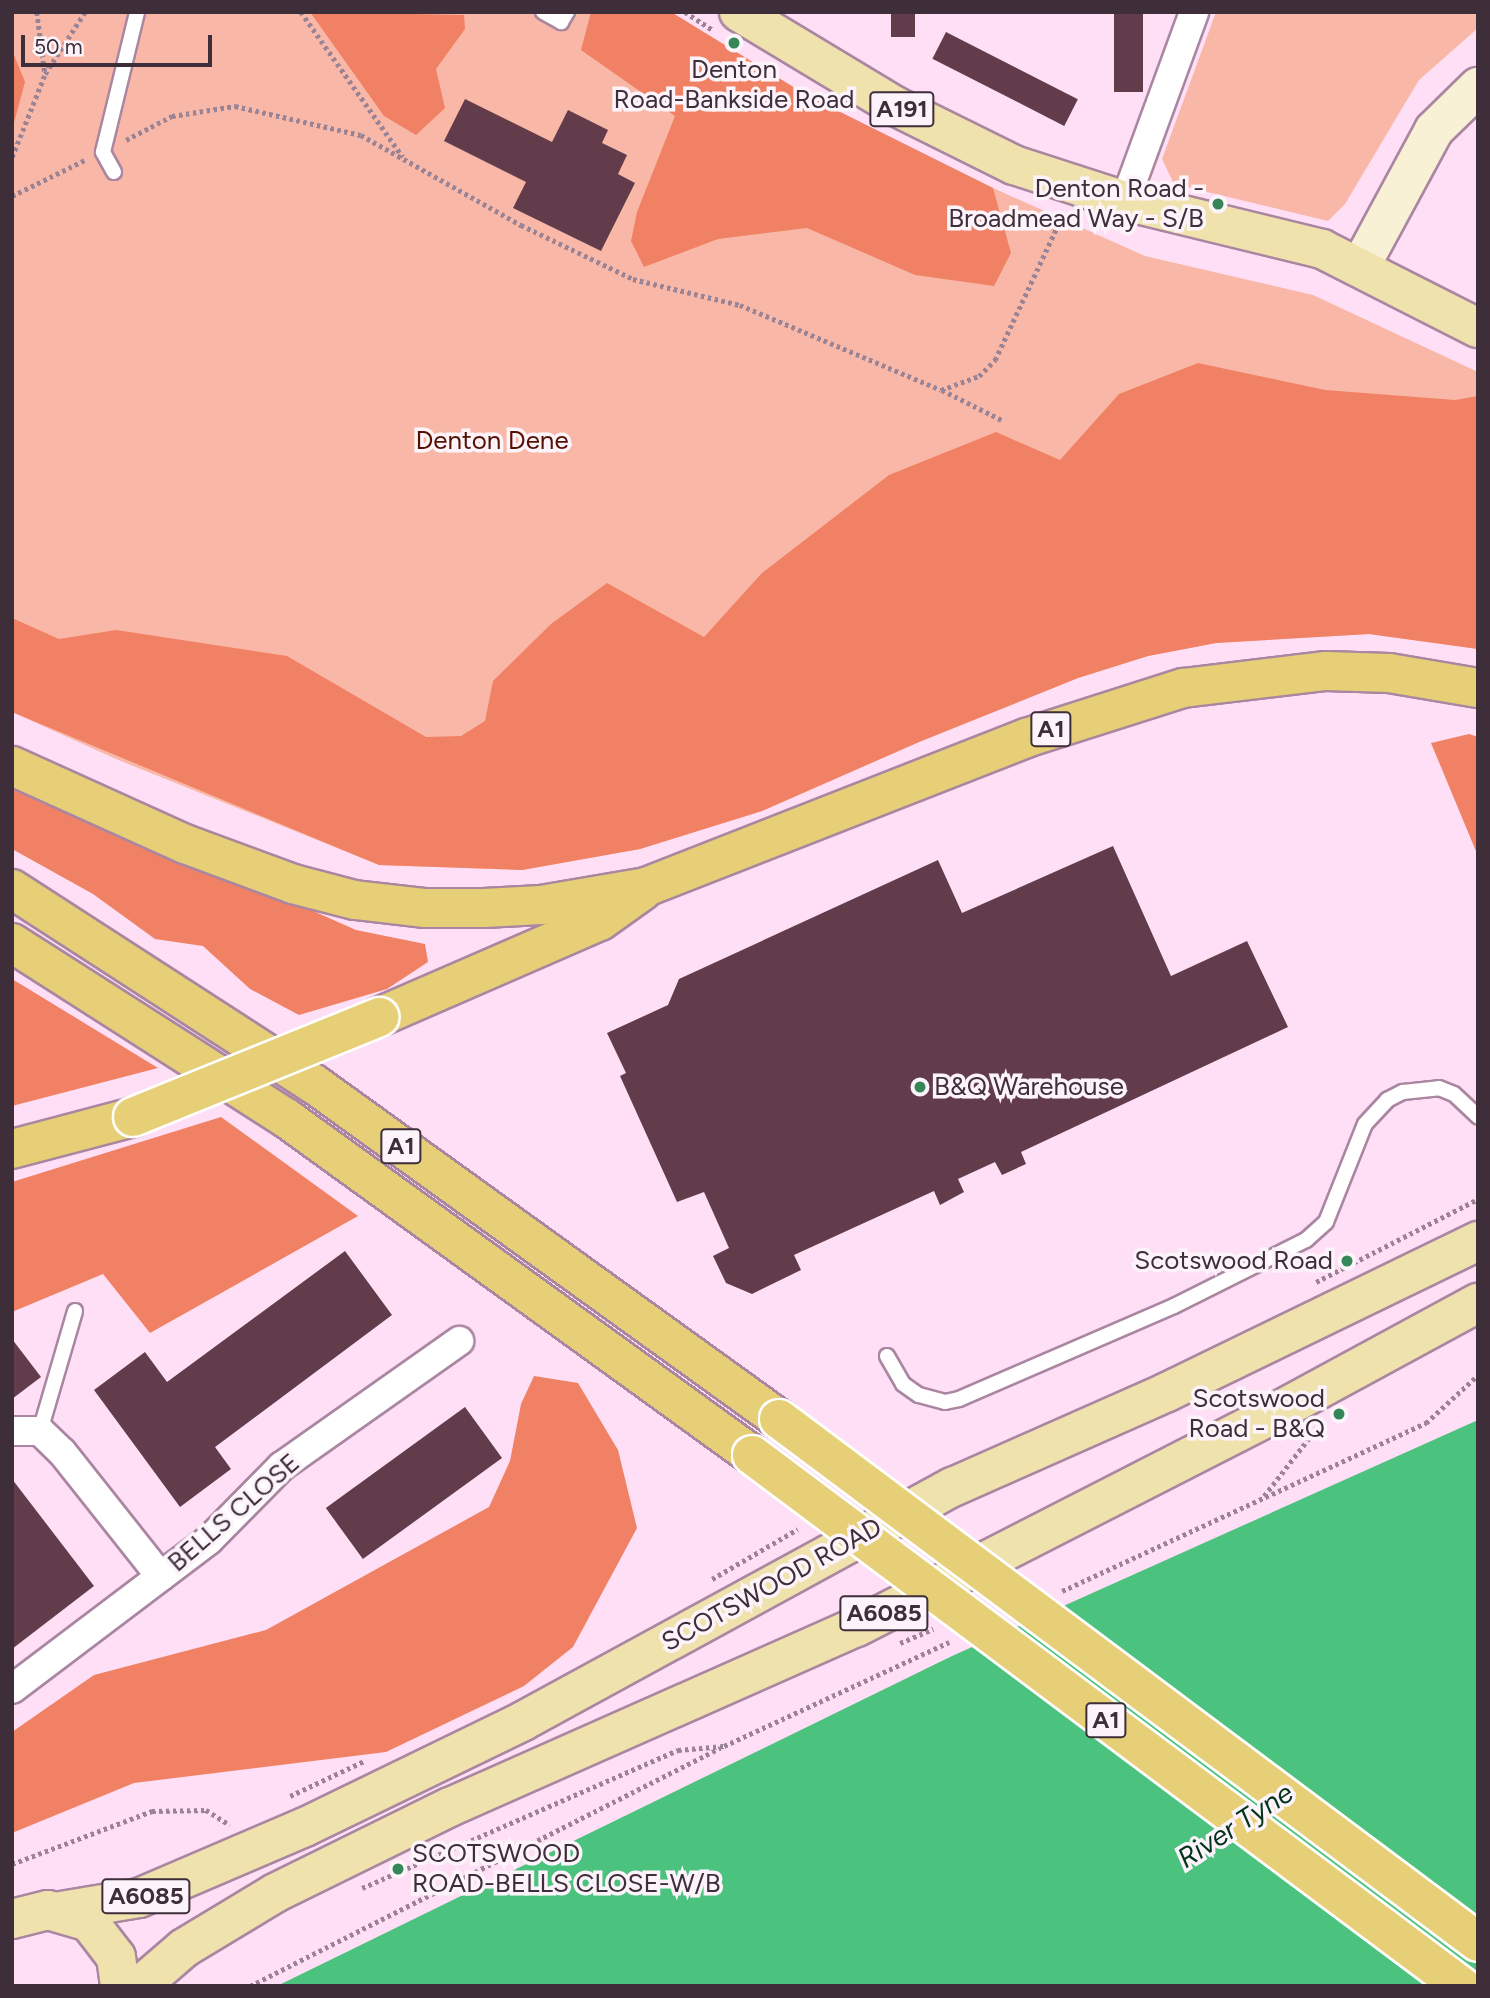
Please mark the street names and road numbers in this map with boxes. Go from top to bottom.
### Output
road number: A191 [869,88,935,130]
road number: A1 [1030,708,1072,750]
road number: A1 [380,1126,422,1166]
street label: BELLS CLOSE [162,1447,306,1579]
street label: SCOTSWOOD ROAD [657,1512,887,1658]
road number: A6085 [838,1592,930,1633]
road number: A1 [1085,1700,1127,1740]
road number: A6085 [100,1875,192,1916]

